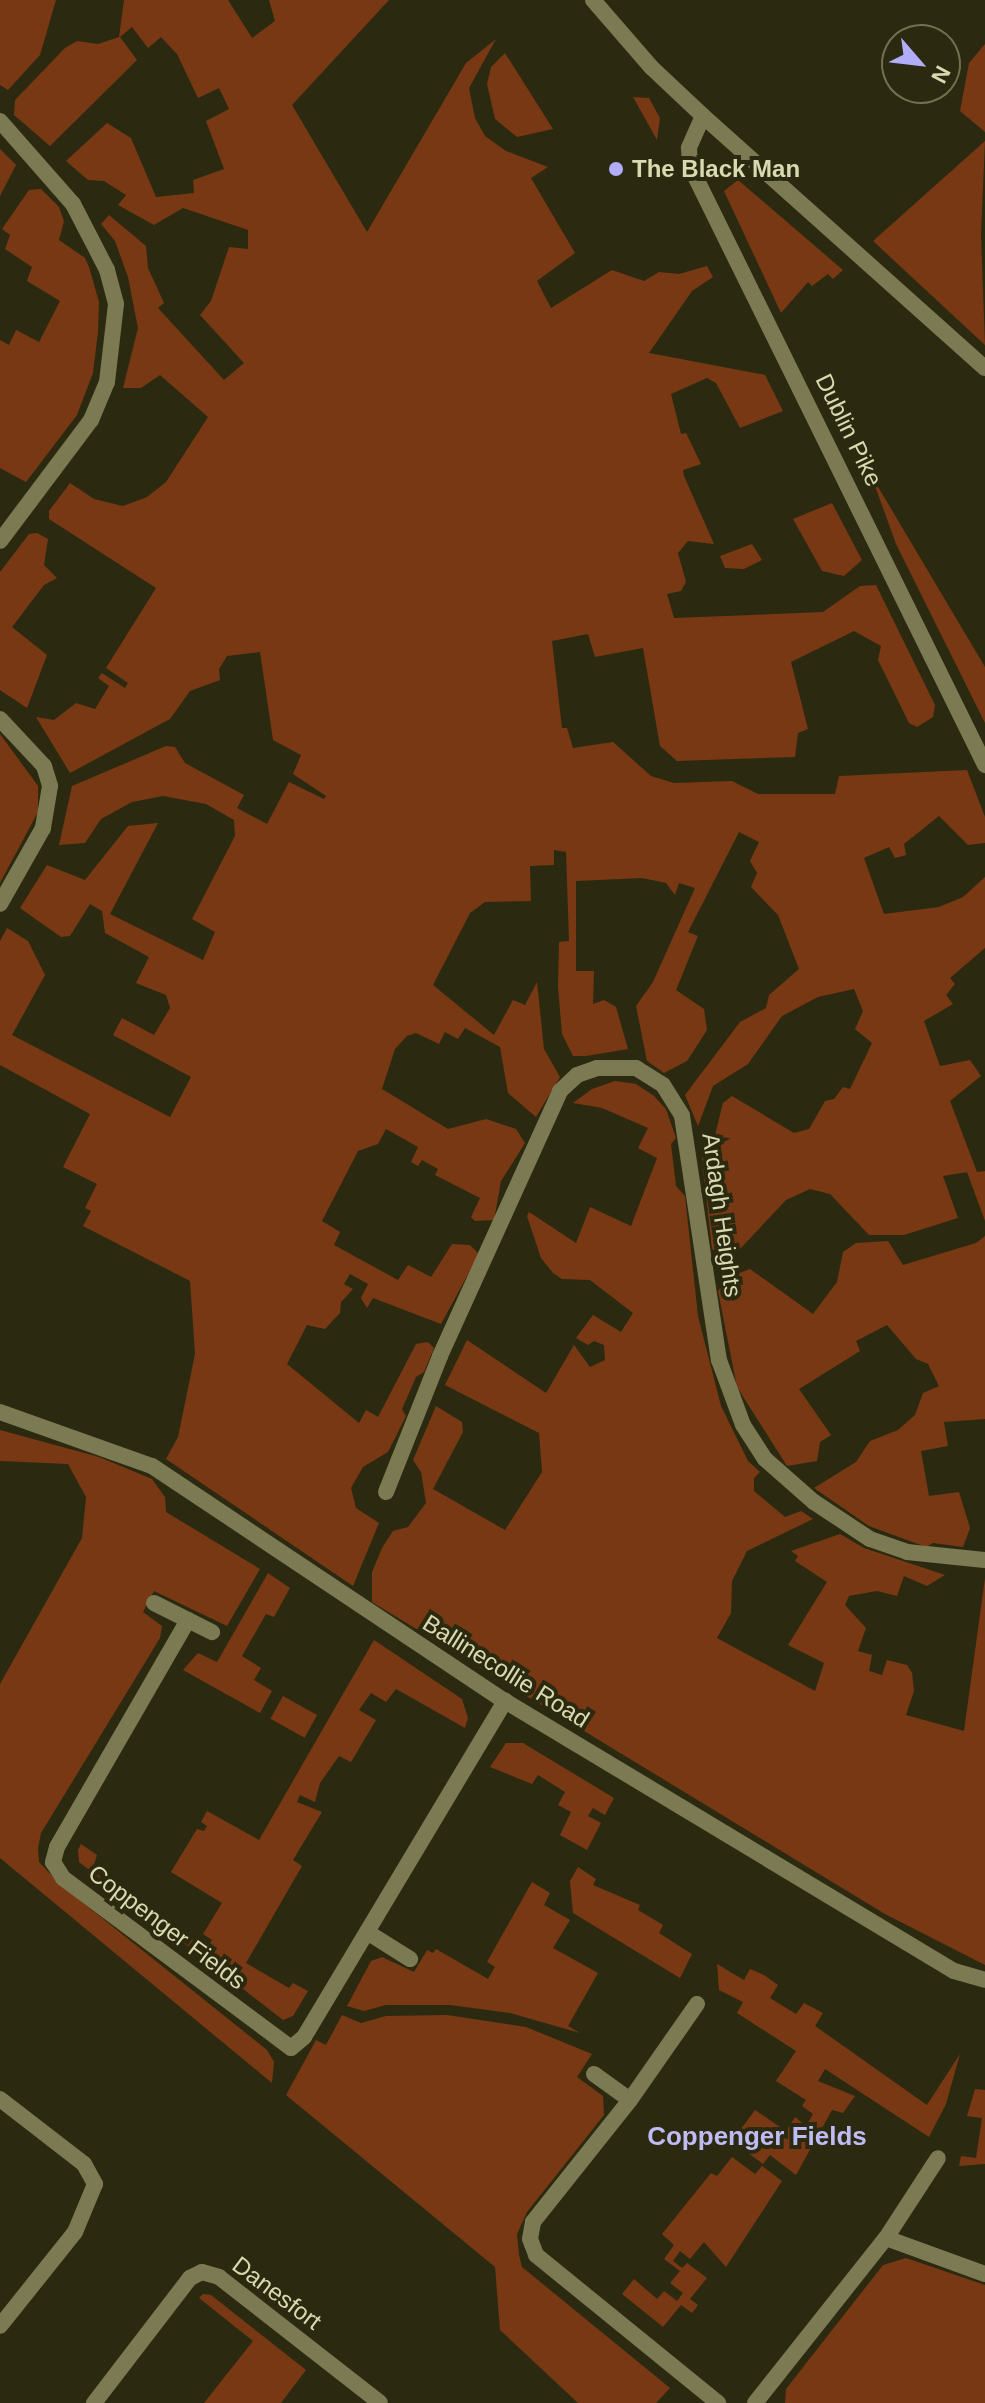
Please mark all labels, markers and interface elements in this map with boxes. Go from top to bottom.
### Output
north arrow [881,24,961,104]
text: N [926,62,956,87]
place label: The Black Man [632,155,800,183]
marker: The Black Man [607,160,625,178]
street label: Dublin Pike [809,369,889,491]
street label: Ardagh Heights [696,1131,748,1299]
street label: Ballinecollie Road [417,1608,595,1734]
street label: Coppenger Fields [83,1858,251,1996]
district label: Coppenger Fields [647,2121,867,2153]
street label: Danesfort [227,2250,327,2336]

